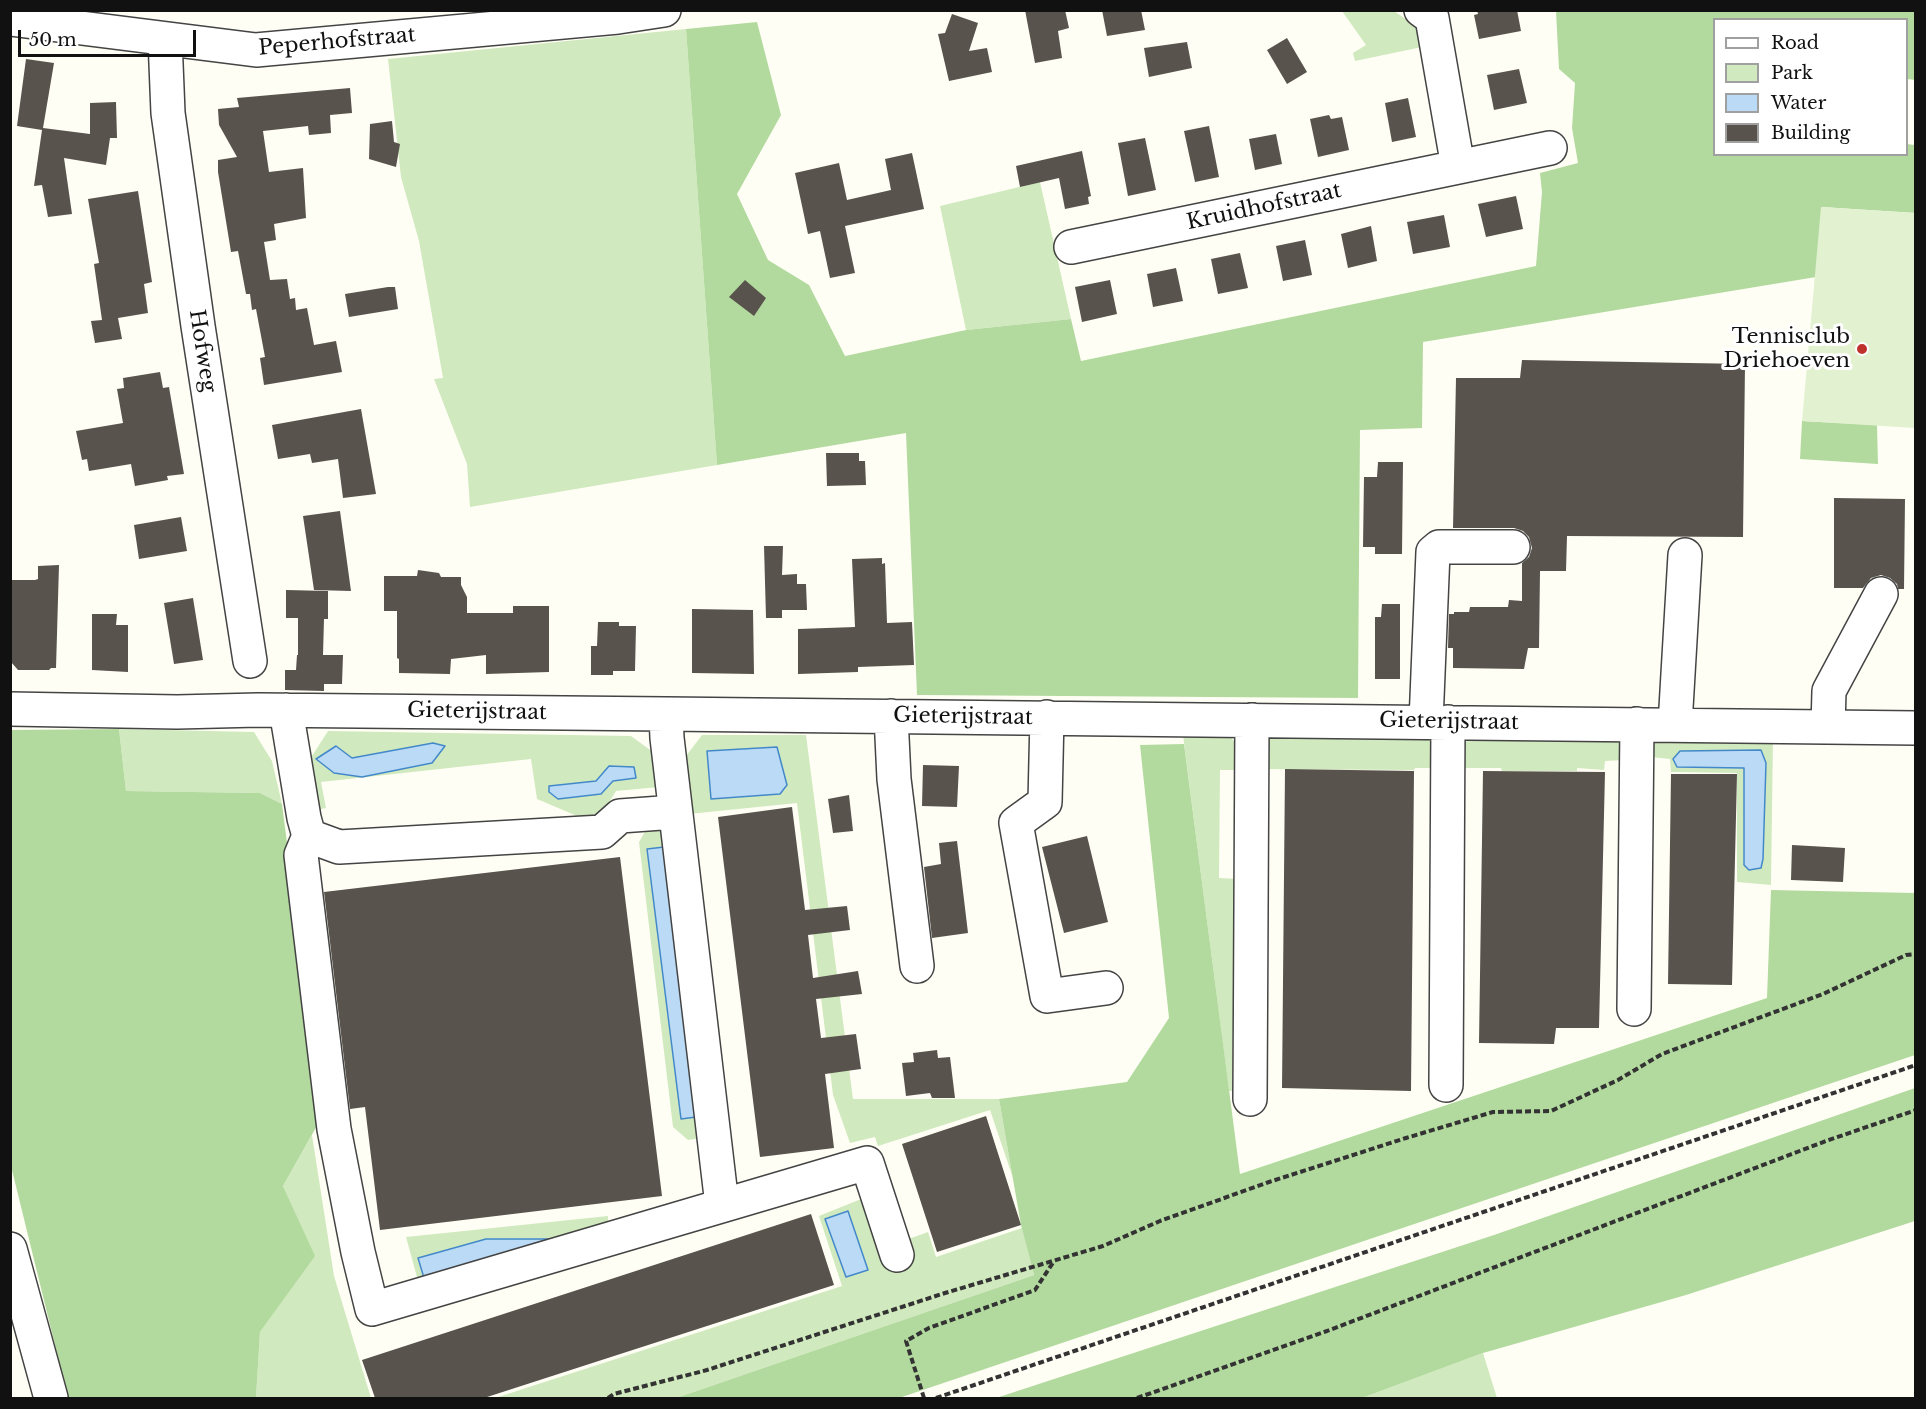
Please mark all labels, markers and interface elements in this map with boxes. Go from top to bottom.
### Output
scale bar [21,18,200,56]
legend [1713,18,1908,156]
street label: Peperhofstraat [257,23,417,61]
text: 50 m [29,29,77,51]
text: Road [1771,32,1819,54]
text: Park [1771,62,1813,84]
text: Water [1771,92,1826,114]
text: Building [1771,122,1850,144]
street label: Kruidhofstraat [1184,178,1344,236]
street label: Hofweg [183,308,221,394]
place label: Tennisclub Driehoeven [1723,324,1850,374]
marker: Tennisclub Driehoeven [1855,342,1869,356]
street label: Gieterijstraat [407,698,547,726]
street label: Gieterijstraat [893,703,1033,731]
street label: Gieterijstraat [1379,708,1519,736]

